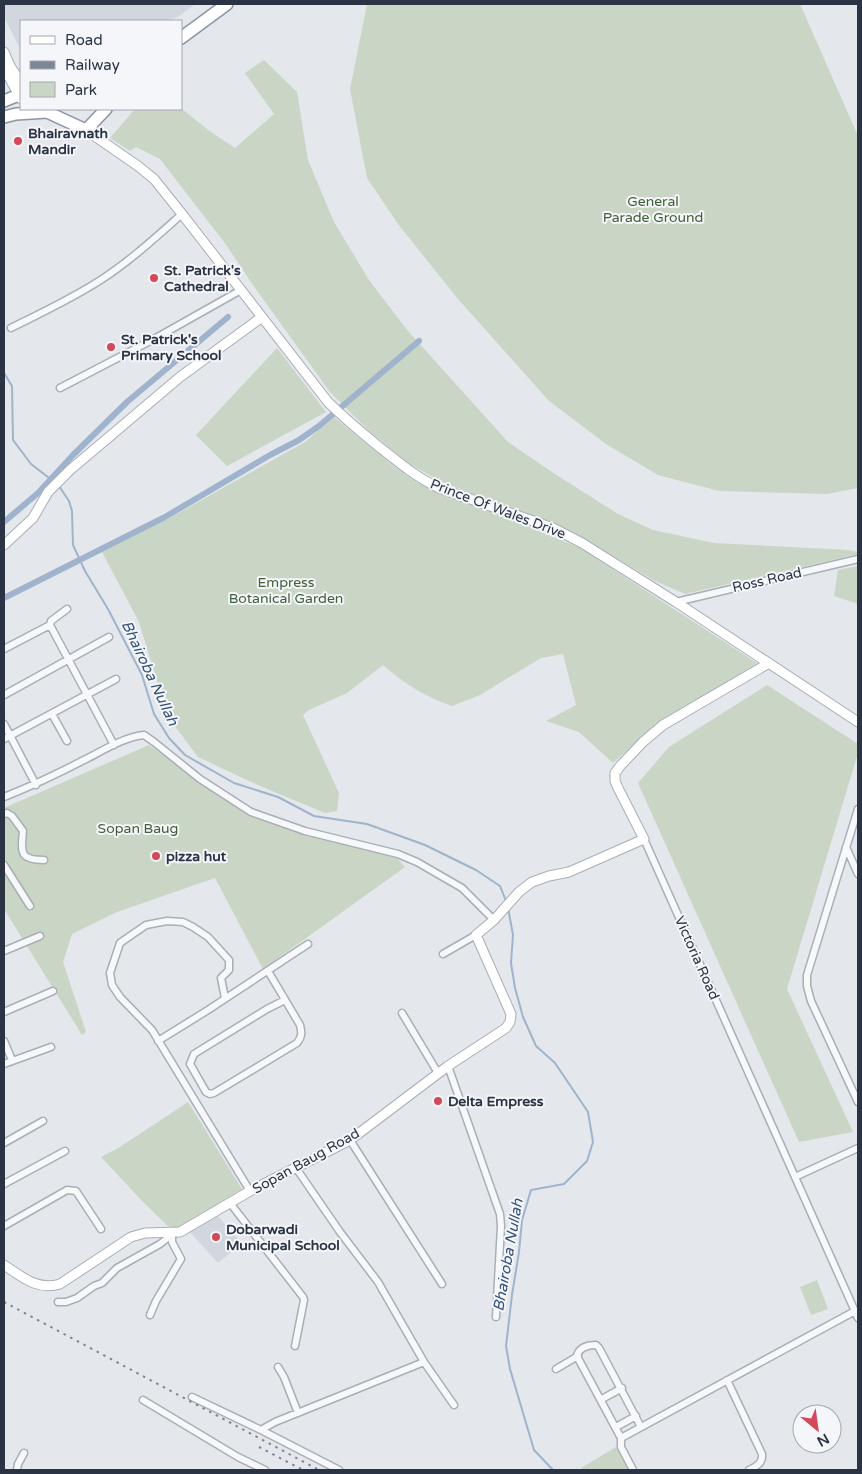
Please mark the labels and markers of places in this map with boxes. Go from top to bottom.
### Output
place label: Bhairavnath Mandir [28,125,108,158]
marker: Bhairavnath Mandir [12,135,24,147]
place label: St. Patrick's Cathedral [164,262,241,295]
marker: St. Patrick's Cathedral [148,272,160,284]
place label: St. Patrick's Primary School [121,331,222,364]
marker: St. Patrick's Primary School [105,341,117,353]
place label: pizza hut [166,848,227,865]
marker: pizza hut [150,850,162,862]
place label: Delta Empress [448,1093,544,1110]
marker: Delta Empress [432,1095,444,1107]
place label: Dobarwadi Municipal School [226,1221,340,1254]
marker: Dobarwadi Municipal School [210,1231,222,1243]

